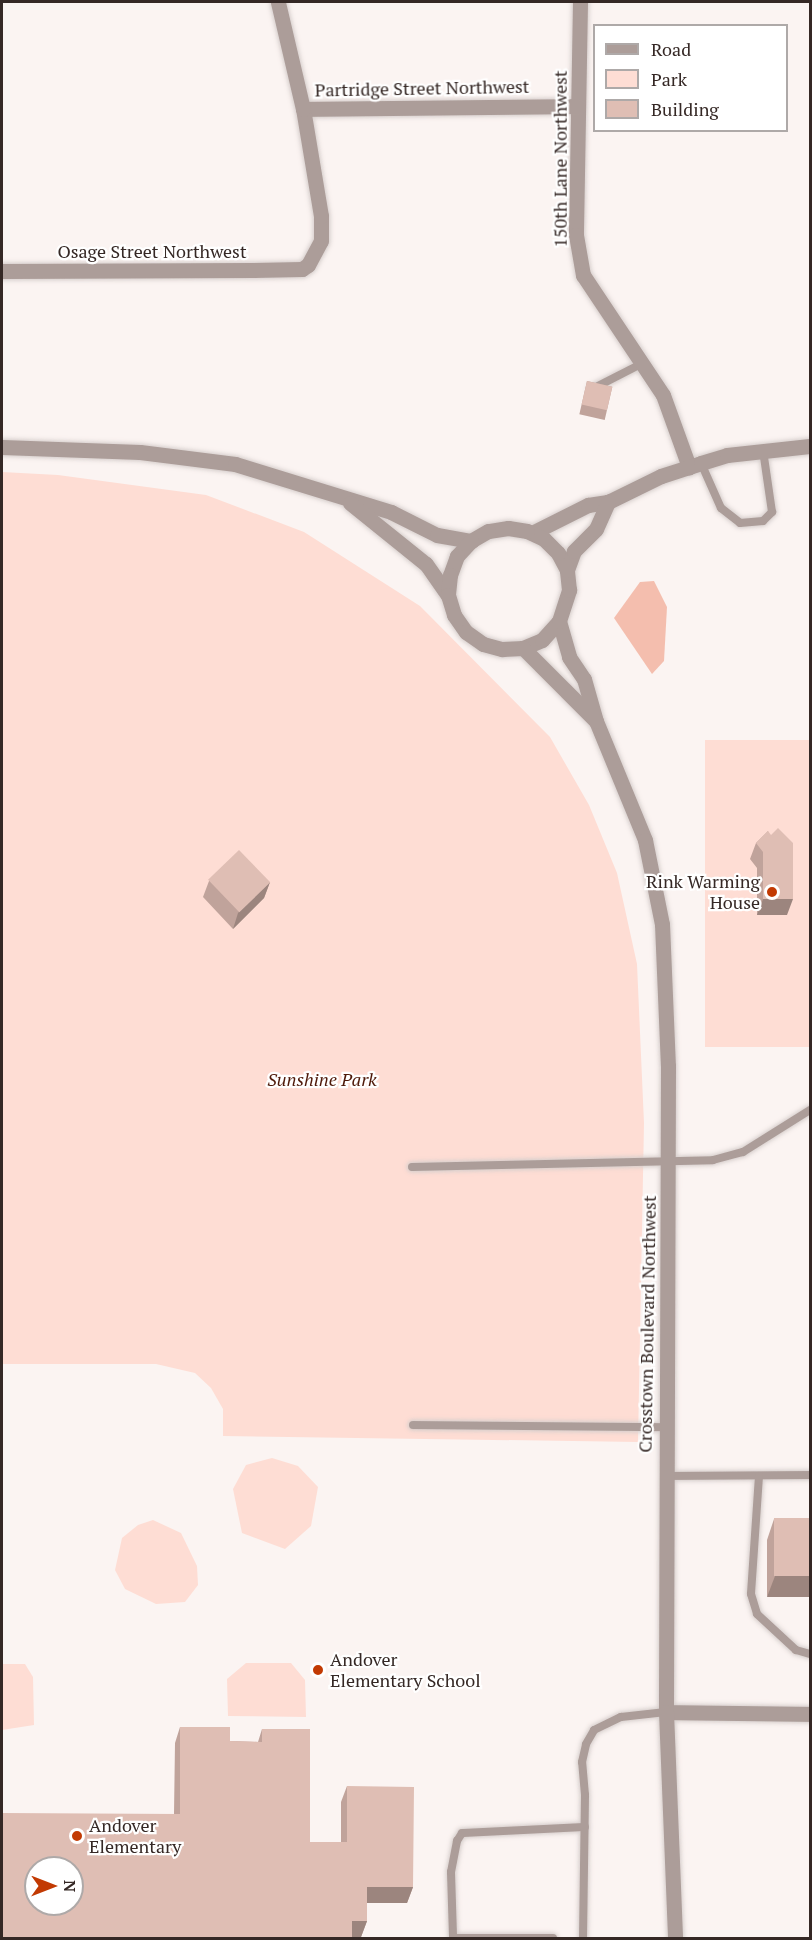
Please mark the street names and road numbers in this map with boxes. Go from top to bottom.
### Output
street label: 150th Lane Northwest [549,70,571,248]
street label: Partridge Street Northwest [314,75,530,101]
street label: Osage Street Northwest [57,240,247,262]
street label: Crosstown Boulevard Northwest [634,1195,660,1453]

